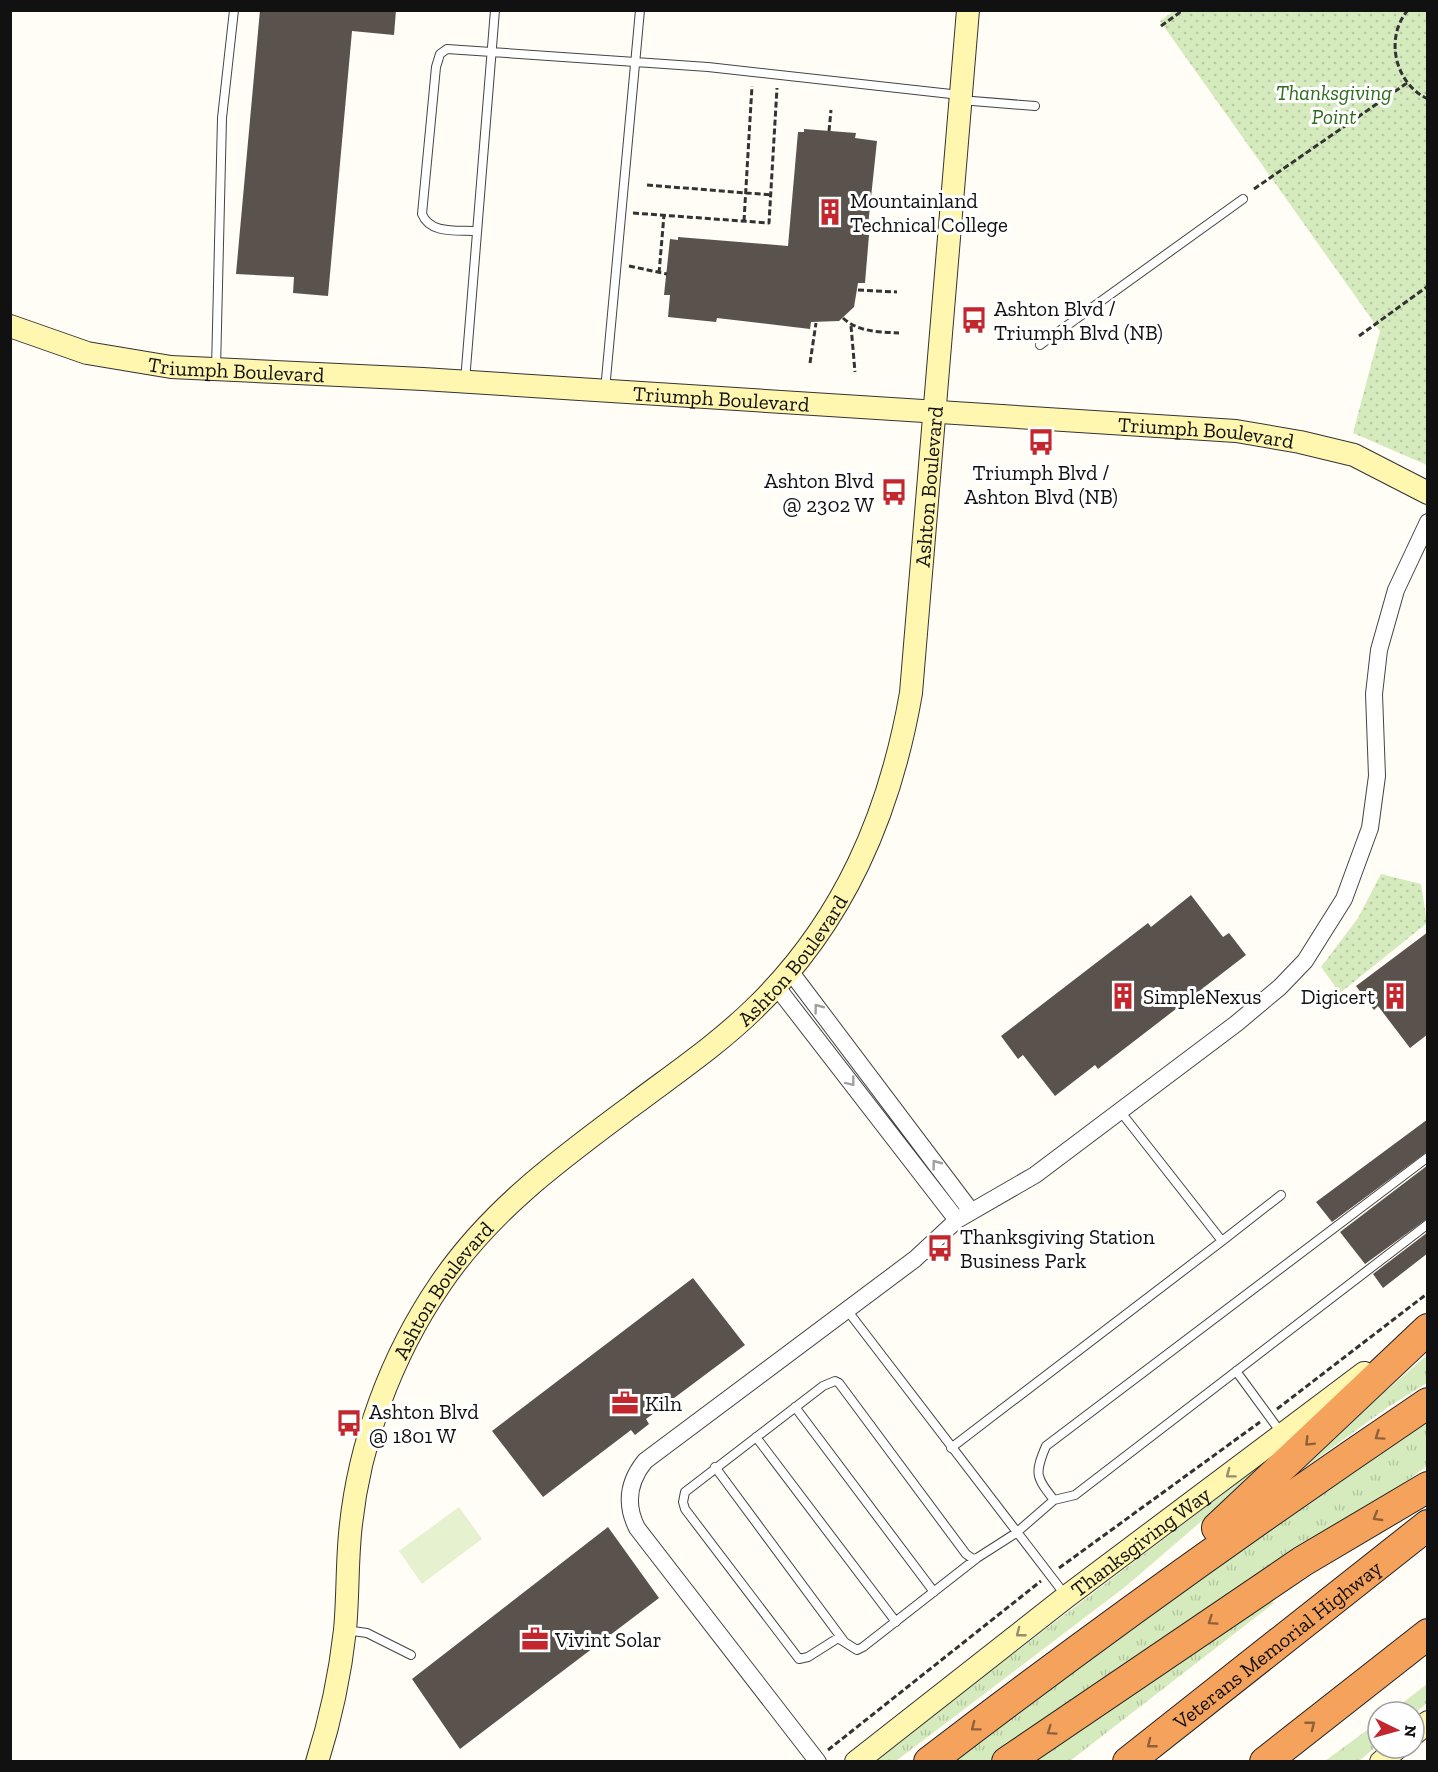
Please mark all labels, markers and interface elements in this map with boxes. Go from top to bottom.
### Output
park label: Thanksgiving Point [1276,80,1392,129]
place label: Mountainland Technical College [850,188,1008,237]
building icon: Mountainland Technical College [815,197,845,227]
place label: Ashton Blvd / Triumph Blvd (NB) [994,296,1163,345]
bus stop icon: Ashton Blvd / Triumph Blvd (NB) [959,305,989,335]
street label: Triumph Boulevard [146,351,326,387]
street label: Triumph Boulevard [632,380,811,416]
street label: Ashton Boulevard [909,405,947,568]
street label: Triumph Boulevard [1117,411,1296,453]
bus stop icon: Triumph Blvd / Ashton Blvd (NB) [1026,427,1056,457]
place label: Triumph Blvd / Ashton Blvd (NB) [964,460,1118,509]
place label: Ashton Blvd @ 2302 W [764,468,874,517]
bus stop icon: Ashton Blvd @ 2302 W [879,477,909,507]
street label: Ashton Boulevard [732,890,852,1031]
building icon: SimpleNexus [1108,981,1138,1011]
building icon: Digicert [1380,981,1410,1011]
place label: SimpleNexus [1143,984,1261,1009]
place label: Digicert [1301,984,1375,1009]
one-way arrow [815,1004,826,1015]
one-way arrow [843,1076,854,1087]
one-way arrow [932,1160,943,1171]
street label: Ashton Boulevard [387,1215,498,1363]
place label: Thanksgiving Station Business Park [960,1224,1155,1273]
bus stop icon: Thanksgiving Station Business Park [925,1233,955,1263]
office icon: Kiln [610,1388,640,1418]
place label: Kiln [645,1391,682,1416]
place label: Ashton Blvd @ 1801 W [369,1399,479,1448]
bus stop icon: Ashton Blvd @ 1801 W [334,1408,364,1438]
one-way arrow [1375,1429,1386,1440]
one-way arrow [1306,1435,1317,1446]
one-way arrow [1225,1467,1236,1478]
street label: Thanksgiving Way [1066,1481,1215,1602]
one-way arrow [1373,1510,1383,1521]
street label: Veterans Memorial Highway [1167,1554,1386,1735]
one-way arrow [1208,1614,1219,1625]
office icon: Vivint Solar [520,1624,550,1654]
one-way arrow [1016,1625,1027,1636]
place label: Vivint Solar [554,1627,661,1652]
north arrow [1366,1700,1426,1760]
one-way arrow [970,1719,981,1730]
one-way arrow [1304,1722,1315,1733]
one-way arrow [1047,1724,1058,1735]
text: N [1400,1724,1420,1738]
one-way arrow [1147,1736,1158,1747]

